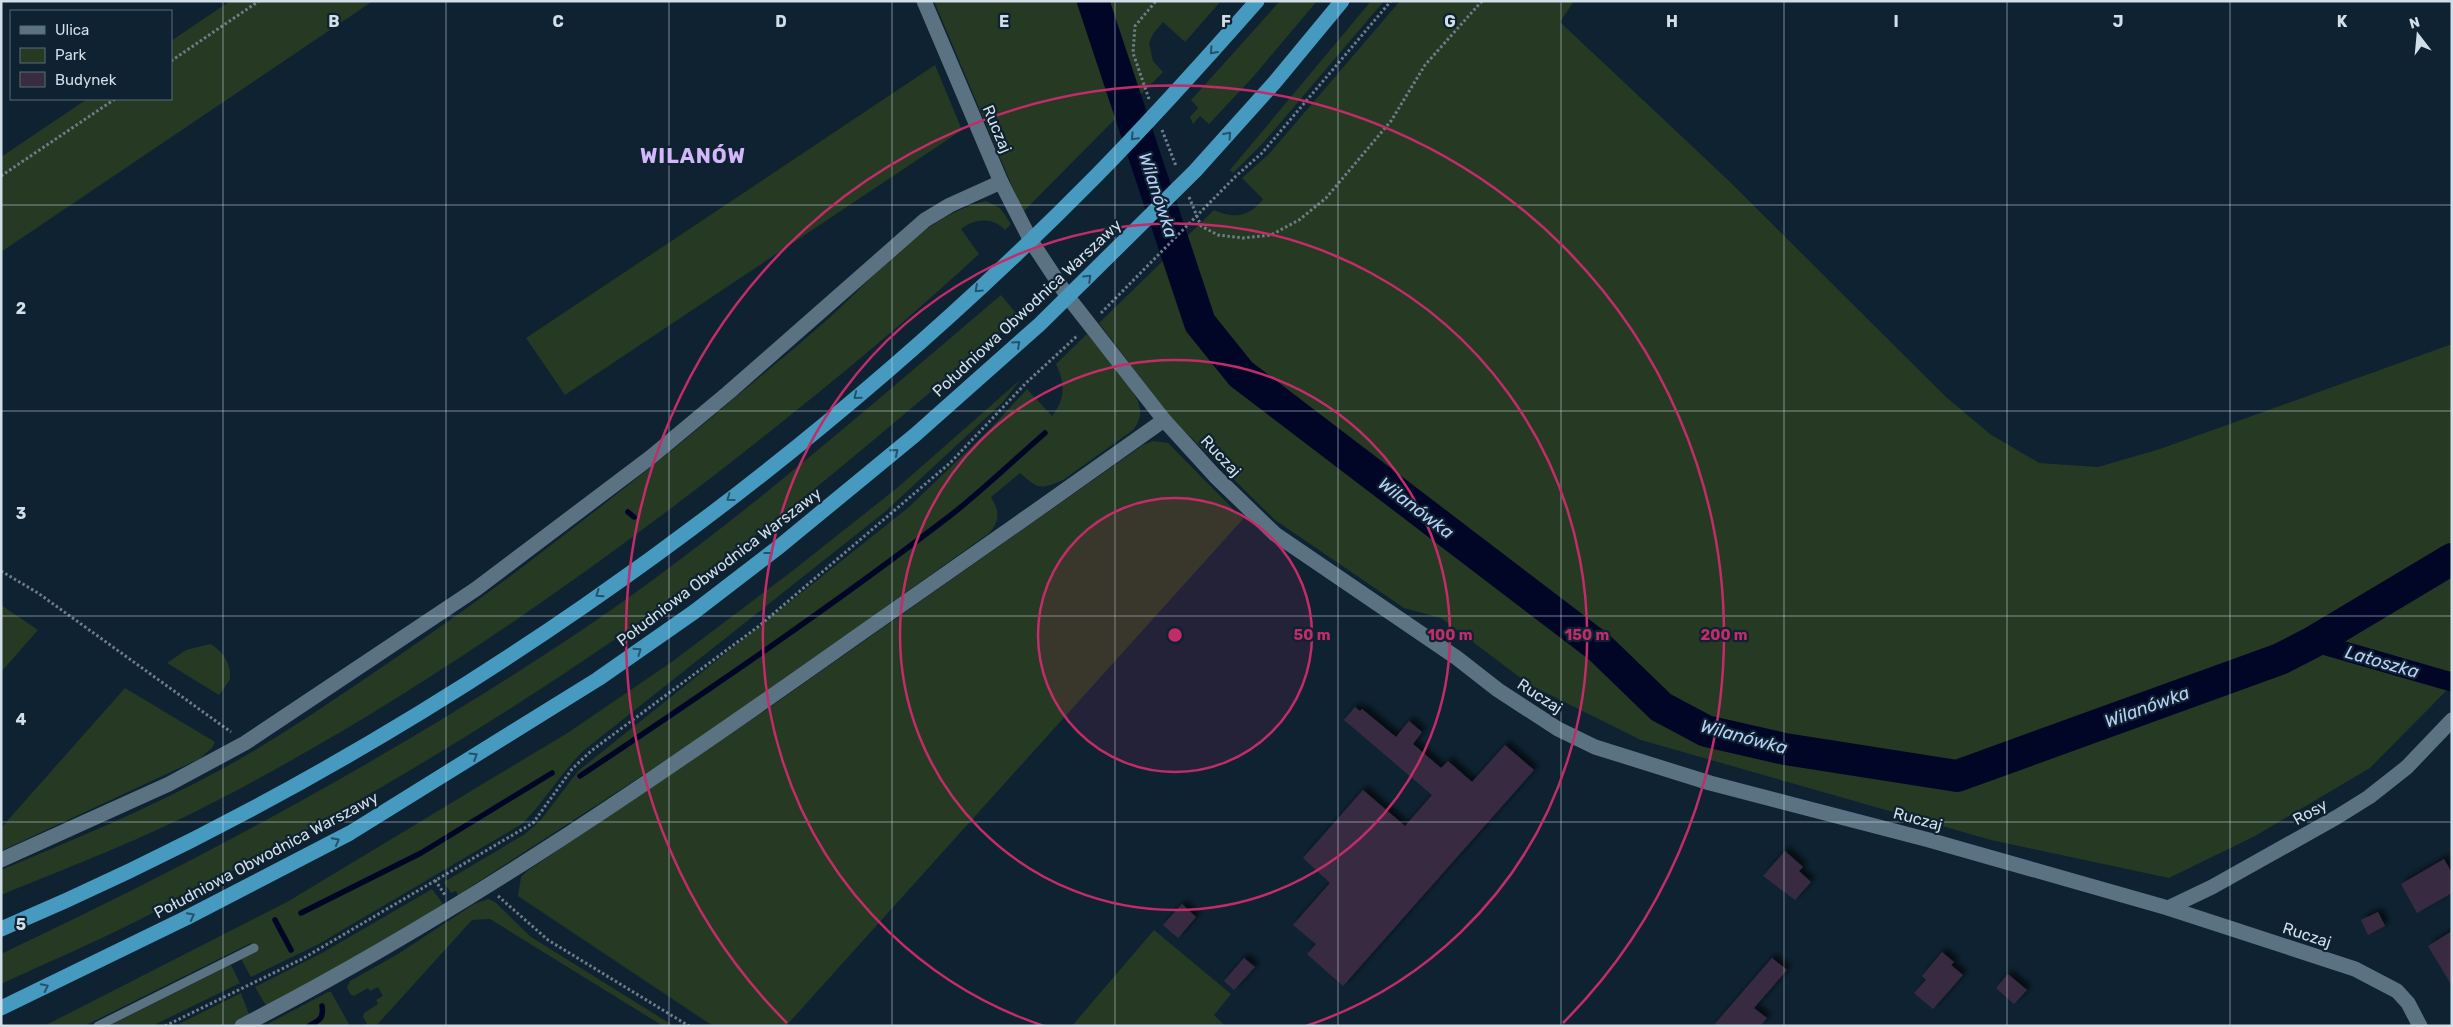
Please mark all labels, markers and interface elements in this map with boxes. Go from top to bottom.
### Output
legend [10,10,172,100]
north arrow [2393,10,2443,60]
text: B [328,12,340,31]
text: C [552,12,564,31]
text: D [775,12,787,31]
text: E [999,12,1009,31]
text: F [1221,12,1231,31]
text: G [1444,12,1456,31]
text: H [1666,12,1678,31]
text: I [1893,12,1899,31]
text: J [2113,12,2123,31]
text: K [2337,12,2348,31]
text: N [2407,13,2422,33]
text: Ulica [55,21,89,39]
one-way arrow [1210,45,1219,54]
text: Park [55,46,86,64]
text: Budynek [55,71,117,89]
street label: Ruczaj [978,102,1016,156]
one-way arrow [1131,131,1140,140]
one-way arrow [1222,131,1231,140]
district label: WILANÓW [640,143,746,168]
water label: Wilanówka [1134,149,1182,241]
street label: Południowa Obwodnica Warszawy [929,215,1125,401]
one-way arrow [1082,275,1091,284]
one-way arrow [975,283,984,292]
text: 2 [16,299,26,318]
one-way arrow [1011,341,1020,350]
one-way arrow [853,391,862,400]
street label: Ruczaj [1197,431,1245,481]
one-way arrow [889,448,898,457]
water label: Wilanówka [1374,472,1458,544]
street label: Południowa Obwodnica Warszawy [613,484,825,650]
one-way arrow [727,493,736,501]
text: 3 [16,504,26,523]
one-way arrow [763,552,773,561]
one-way arrow [595,588,604,597]
centre of rings [1166,626,1184,644]
text: 50 m [1294,626,1330,644]
text: 100 m [1428,626,1472,644]
text: 150 m [1565,626,1609,644]
text: 200 m [1700,626,1748,644]
water label: Latoszka [2342,641,2422,683]
one-way arrow [632,648,642,657]
street label: Ruczaj [1514,674,1566,718]
water label: Wilanówka [2102,681,2193,733]
text: 4 [16,710,27,729]
water label: Wilanówka [1698,715,1790,759]
one-way arrow [469,753,478,762]
street label: Południowa Obwodnica Warszawy [151,788,382,922]
street label: Rosy [2290,795,2331,829]
street label: Ruczaj [1891,803,1945,835]
one-way arrow [330,837,339,847]
one-way arrow [186,912,195,922]
text: 5 [16,915,26,934]
street label: Ruczaj [2280,918,2334,952]
one-way arrow [40,983,49,993]

